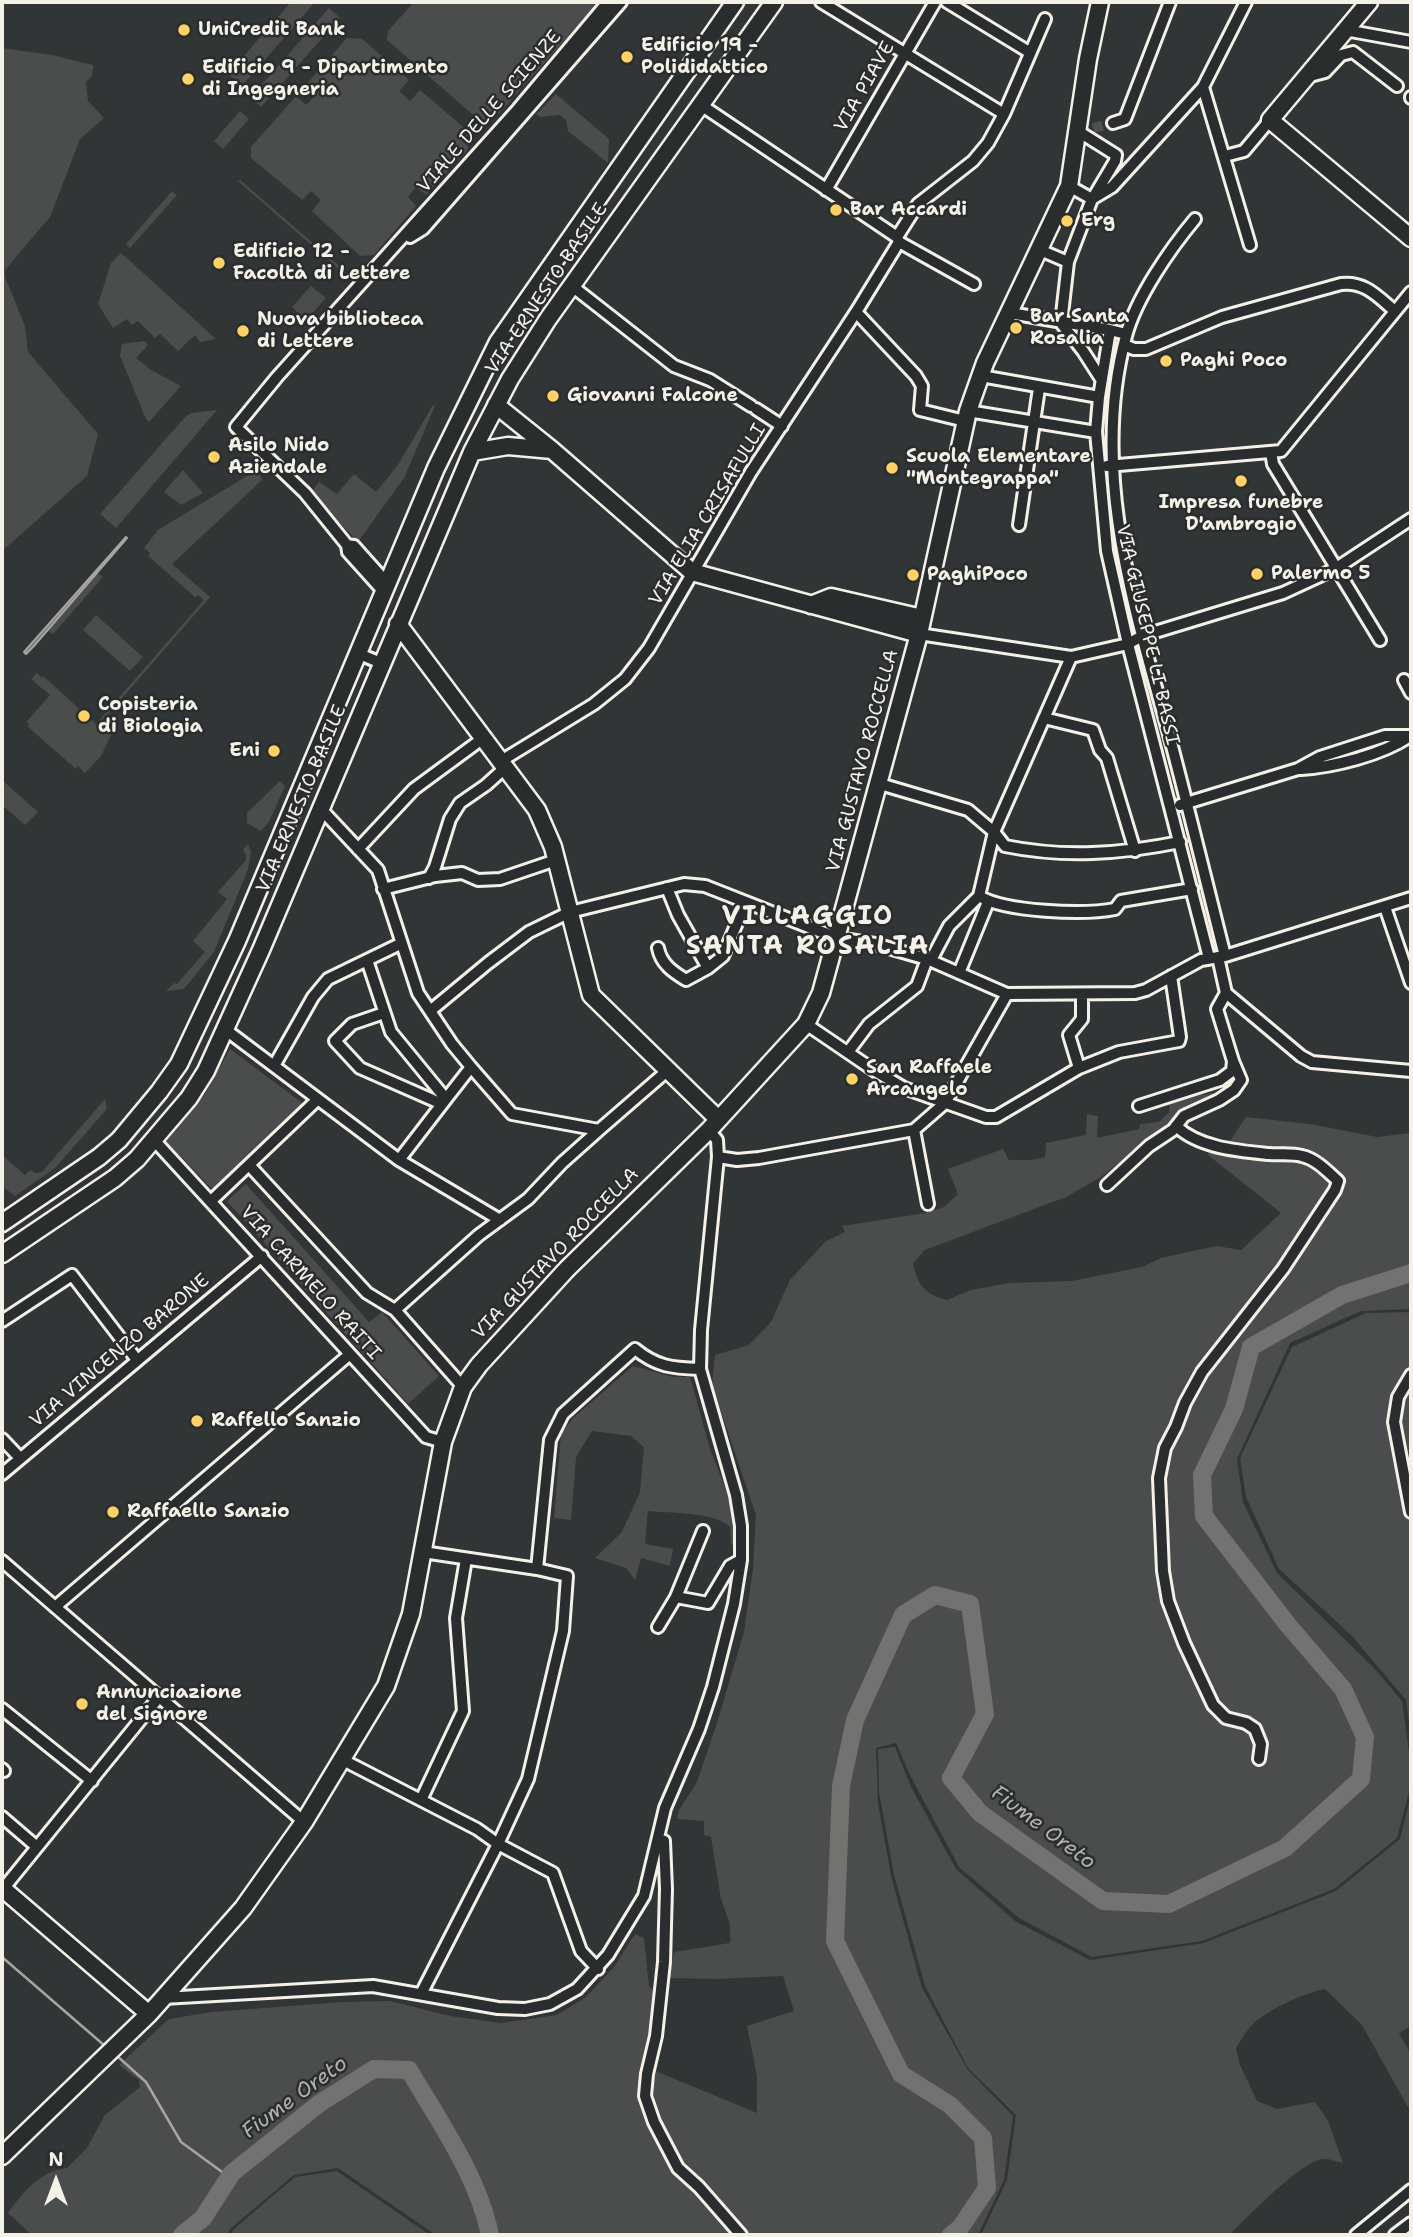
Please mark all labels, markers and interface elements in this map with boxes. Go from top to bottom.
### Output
place label: UniCredit Bank [198,19,345,41]
marker: UniCredit Bank [176,22,192,38]
street label: VIALE DELLE SCIENZE [413,26,567,198]
place label: Edificio 19 - Polididattico [641,35,768,79]
street label: VIA PIAVE [830,38,900,136]
marker: Edificio 19 - Polididattico [619,49,635,65]
place label: Edificio 9 - Dipartimento di Ingegneria [202,57,448,101]
marker: Edificio 9 - Dipartimento di Ingegneria [180,71,196,87]
street label: VIA ERNESTO BASILE [481,199,613,379]
place label: Bar Accardi [850,199,967,221]
marker: Bar Accardi [828,202,844,218]
place label: Erg [1081,210,1115,232]
marker: Erg [1059,213,1075,229]
place label: Edificio 12 - Facoltà di Lettere [233,241,410,285]
marker: Edificio 12 - Facoltà di Lettere [211,255,227,271]
place label: Bar Santa Rosalia [1030,306,1129,350]
place label: Nuova biblioteca di Lettere [257,309,424,353]
marker: Bar Santa Rosalia [1008,320,1024,336]
marker: Nuova biblioteca di Lettere [235,323,251,339]
place label: Paghi Poco [1180,350,1287,372]
marker: Paghi Poco [1158,353,1174,369]
place label: Giovanni Falcone [567,385,738,407]
marker: Giovanni Falcone [545,388,561,404]
street label: VIA ELIA CRISAFULLI [645,420,771,610]
place label: Asilo Nido Aziendale [228,435,329,479]
place label: Scuola Elementare "Montegrappa" [906,446,1091,490]
marker: Asilo Nido Aziendale [206,449,222,465]
marker: Scuola Elementare "Montegrappa" [884,460,900,476]
marker: Impresa funebre D'ambrogio [1233,473,1249,489]
place label: Impresa funebre D'ambrogio [1159,492,1323,536]
street label: VIA GIUSEPPE LI BASSI [1111,523,1183,747]
place label: Palermo 5 [1271,563,1370,585]
place label: PaghiPoco [927,564,1028,586]
marker: Palermo 5 [1249,566,1265,582]
marker: PaghiPoco [905,567,921,583]
street label: VIA GUSTAVO ROCCELLA [822,647,904,875]
place label: Copisteria di Biologia [98,694,203,738]
street label: VIA ERNESTO BASILE [252,702,352,896]
marker: Copisteria di Biologia [76,708,92,724]
place label: Eni [229,740,260,762]
marker: Eni [266,743,282,759]
district label: VILLAGGIO SANTA ROSALIA [687,901,929,962]
place label: San Raffaele Arcangelo [866,1057,992,1101]
marker: San Raffaele Arcangelo [844,1071,860,1087]
street label: VIA GUSTAVO ROCCELLA [468,1163,644,1345]
street label: VIA CARMELO RAITI [235,1201,385,1365]
street label: VIA VINCENZO BARONE [26,1269,214,1433]
place label: Raffello Sanzio [211,1410,361,1432]
marker: Raffello Sanzio [189,1413,205,1429]
place label: Raffaello Sanzio [127,1501,290,1523]
marker: Raffaello Sanzio [105,1504,121,1520]
place label: Annunciazione del Signore [96,1682,242,1726]
marker: Annunciazione del Signore [74,1696,90,1712]
water label: Fiume Oreto [986,1781,1100,1875]
water label: Fiume Oreto [237,2051,353,2145]
north arrow [21,2146,91,2216]
text: N [48,2147,64,2172]

